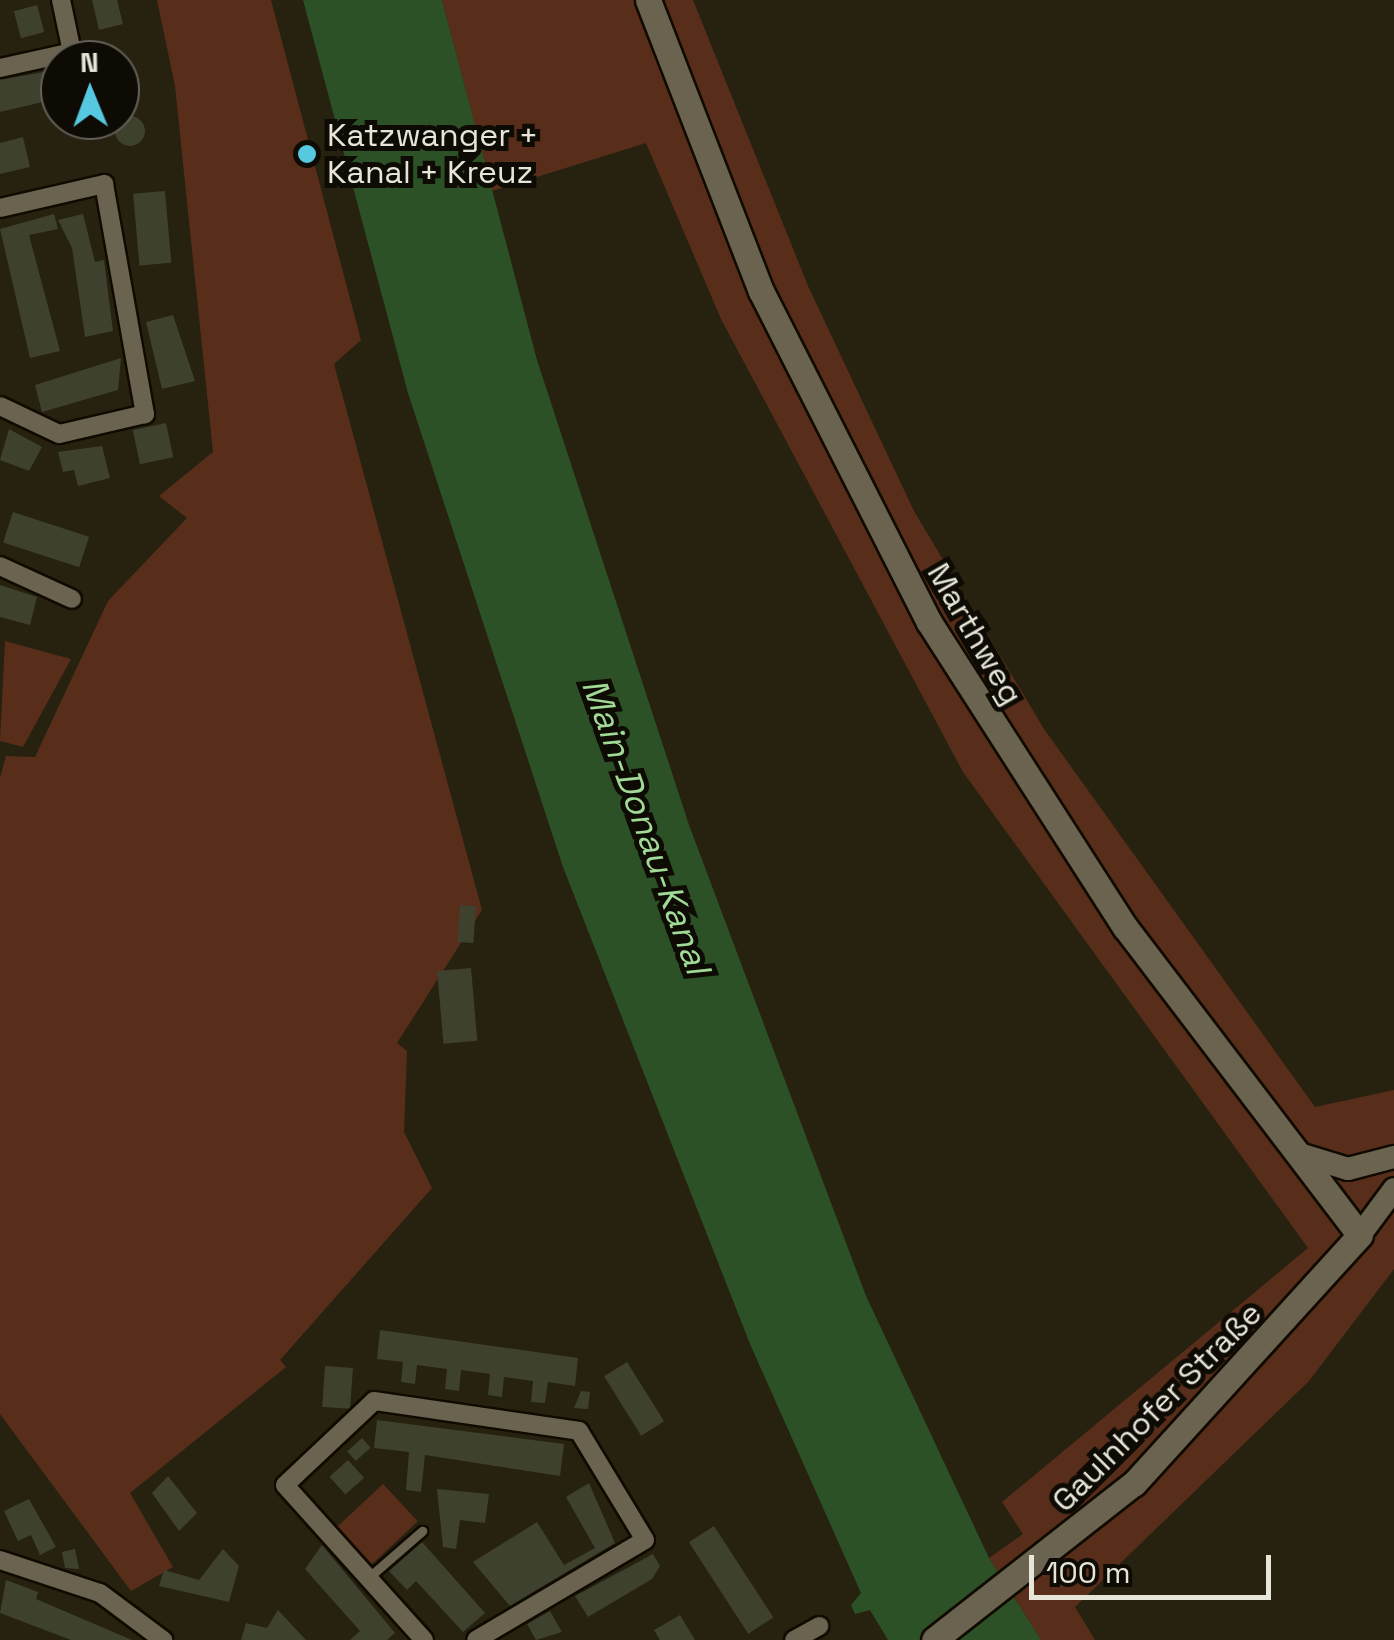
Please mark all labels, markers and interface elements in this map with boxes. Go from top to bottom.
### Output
north arrow [40,40,140,140]
text: N [80,44,99,80]
place label: Katzwanger + Kanal + Kreuz [327,117,538,192]
marker: Katzwanger + Kanal + Kreuz [296,143,318,165]
street label: Marthweg [919,556,1031,712]
water label: Main-Donau-Kanal [573,673,719,979]
street label: Gaulnhofer Straße [1044,1294,1270,1520]
scale bar [1034,1535,1276,1597]
text: 100 m [1046,1553,1131,1592]

